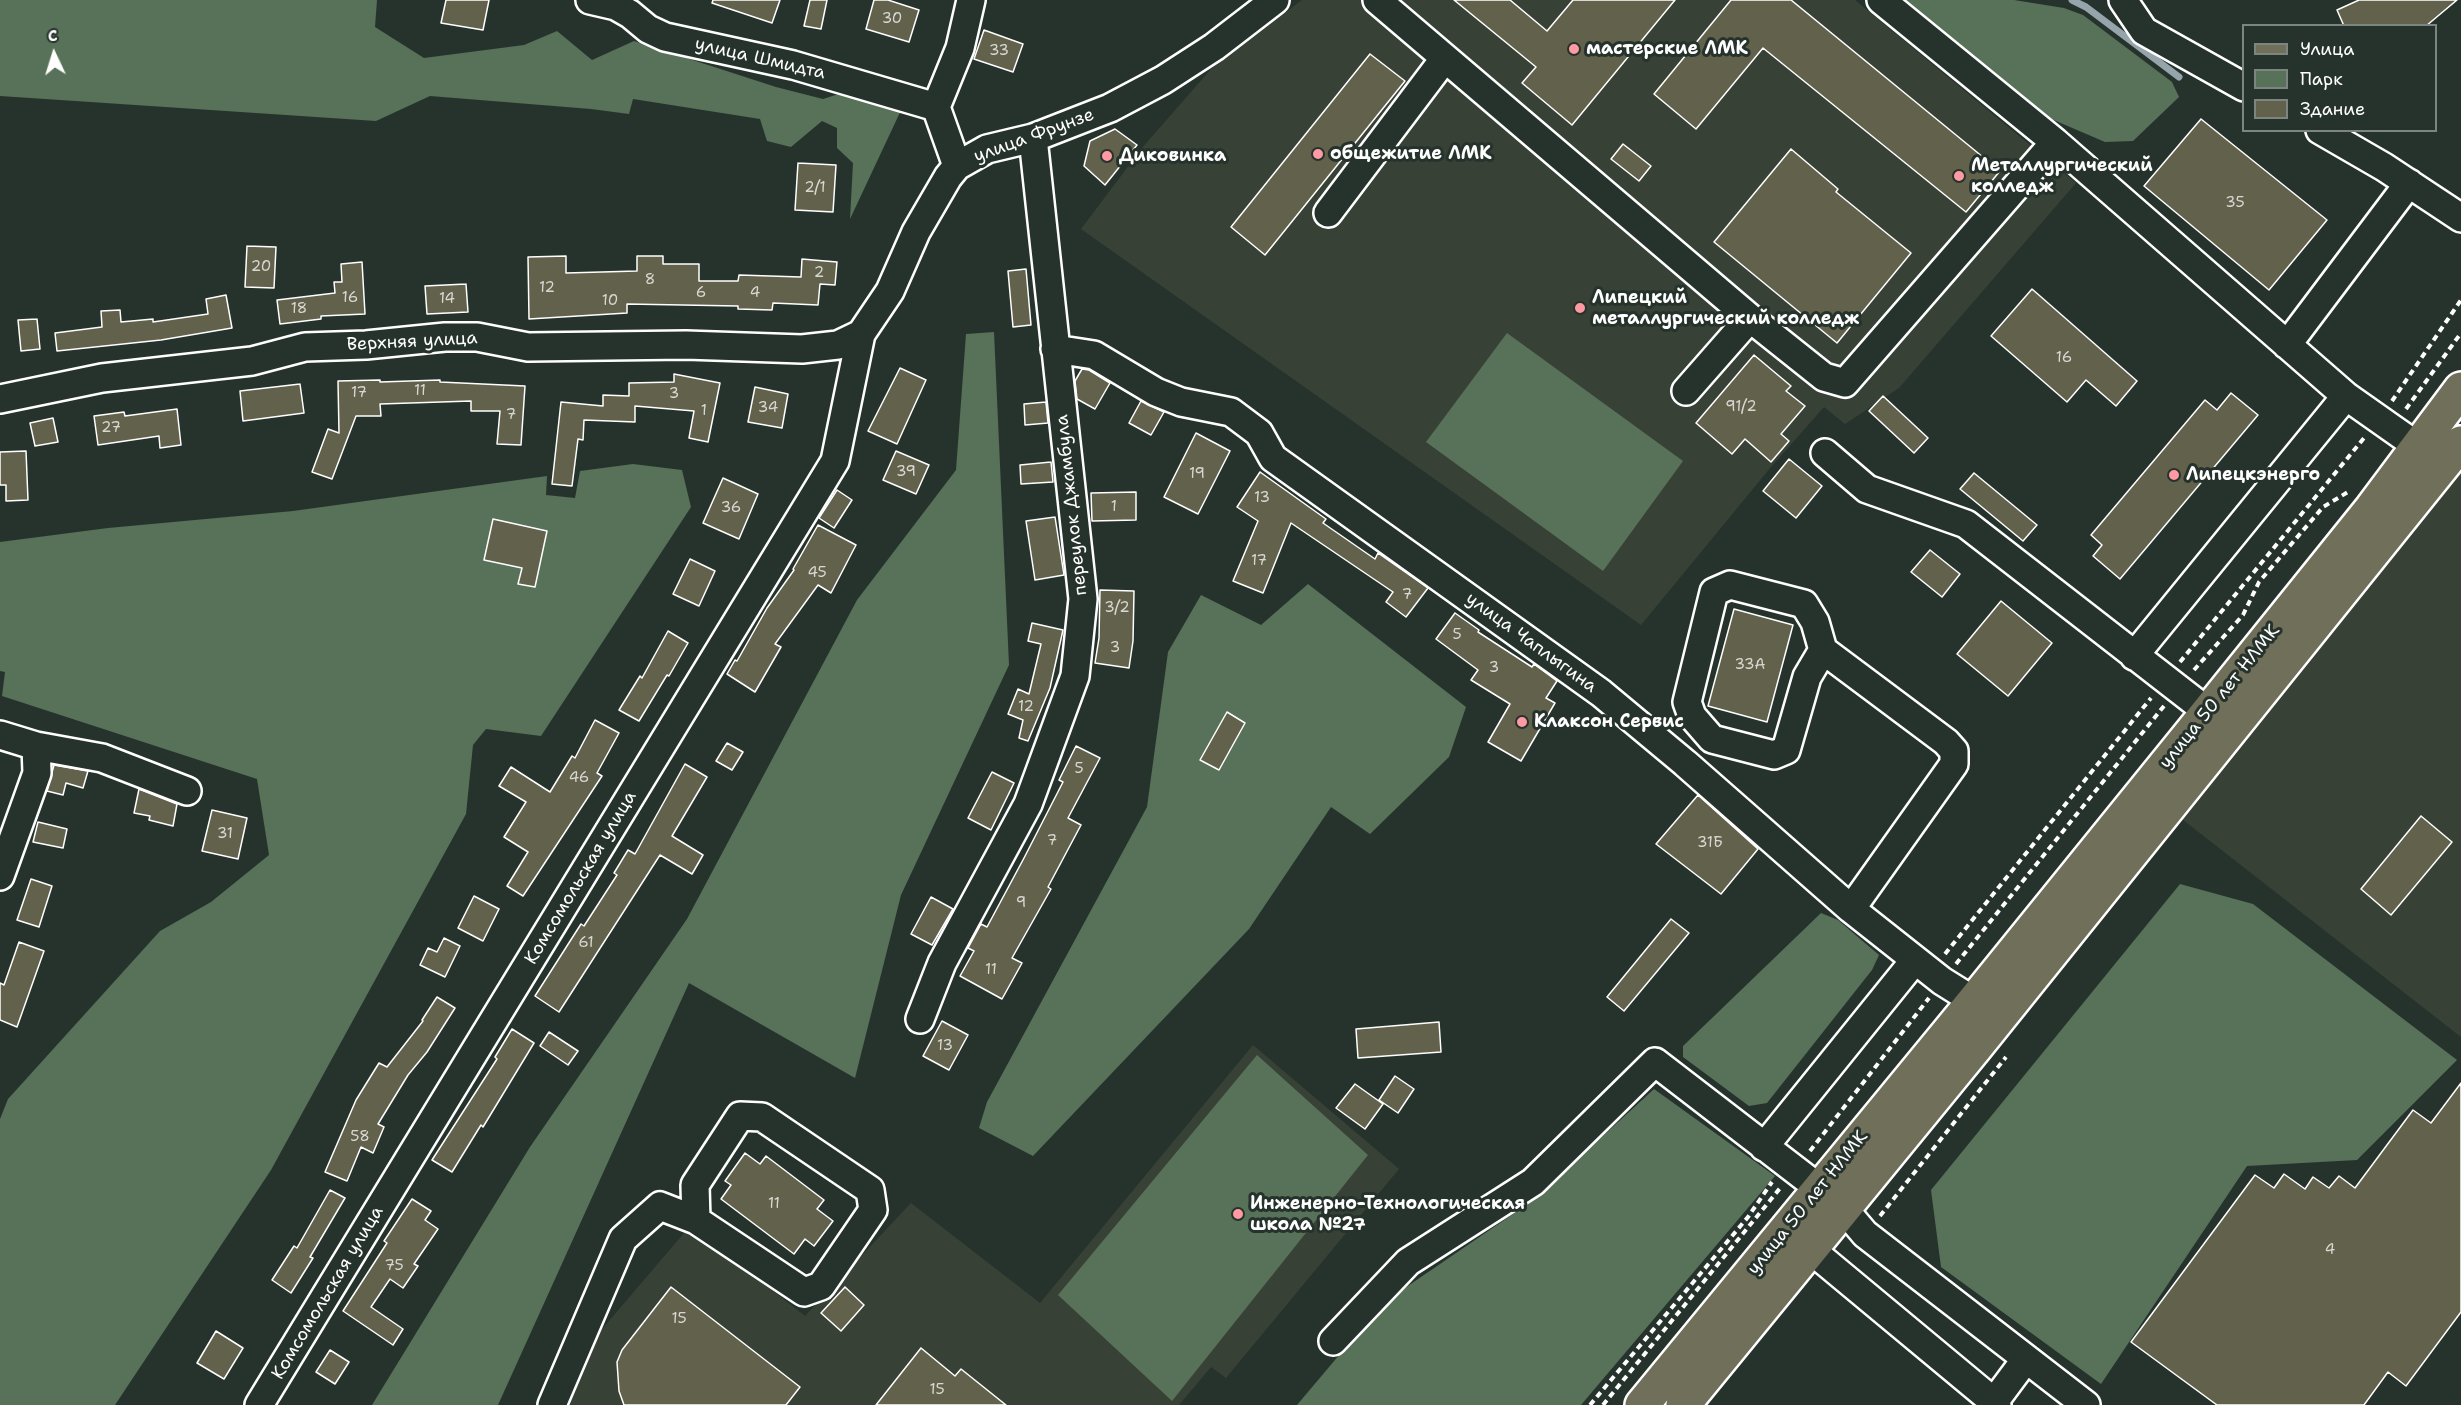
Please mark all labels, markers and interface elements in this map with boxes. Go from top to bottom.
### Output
house number: 30 [882,10,902,28]
north arrow [24,24,84,84]
legend [2242,24,2437,132]
text: С [47,25,58,46]
street label: улица Шмидта [693,33,827,85]
text: Улица [2300,37,2354,61]
place label: мастерские ЛМК [1586,38,1748,60]
house number: 33 [989,42,1009,60]
marker: мастерские ЛМК [1567,42,1581,56]
text: Парк [2300,67,2343,91]
text: Здание [2300,97,2365,121]
street label: улица Фрунзе [971,104,1097,168]
place label: общежитие ЛМК [1330,143,1491,165]
place label: Диковинка [1119,145,1226,167]
marker: общежитие ЛМК [1311,147,1325,161]
marker: Диковинка [1100,149,1114,163]
place label: Металлургический колледж [1971,155,2153,198]
marker: Металлургический колледж [1952,169,1966,183]
house number: 2/1 [804,179,826,197]
house number: 35 [2225,194,2245,212]
house number: 20 [251,258,271,276]
house number: 2 [814,264,824,282]
house number: 8 [645,271,655,289]
house number: 12 [539,279,555,297]
house number: 6 [696,284,706,302]
house number: 4 [750,284,760,302]
place label: Липецкий металлургический колледж [1592,287,1859,330]
house number: 16 [342,289,358,307]
house number: 14 [439,290,455,308]
house number: 10 [602,292,618,310]
house number: 18 [291,300,307,318]
marker: Липецкий металлургический колледж [1573,301,1587,315]
street label: Верхняя улица [346,328,478,356]
house number: 16 [2056,349,2072,367]
house number: 11 [414,382,426,400]
house number: 17 [351,384,367,402]
house number: 3 [669,385,679,403]
house number: 91/2 [1725,398,1757,416]
house number: 34 [758,399,778,417]
house number: 1 [701,402,707,420]
house number: 7 [506,406,516,424]
street label: переулок Джамбула [1052,413,1092,597]
house number: 27 [101,419,121,437]
house number: 39 [896,463,916,481]
place label: Липецкэнерго [2186,464,2320,486]
house number: 19 [1189,465,1205,483]
marker: Липецкэнерго [2167,468,2181,482]
house number: 13 [1254,489,1270,507]
house number: 1 [1111,498,1117,516]
house number: 36 [721,499,741,517]
house number: 17 [1251,552,1267,570]
house number: 45 [807,564,827,582]
house number: 7 [1402,586,1412,604]
street label: улица Чаплыгина [1461,588,1601,698]
house number: 3/2 [1104,599,1130,617]
street label: улица 50 лет НЛМК [2155,621,2285,773]
house number: 5 [1452,626,1462,644]
house number: 3 [1110,639,1120,657]
house number: 33А [1735,656,1765,674]
house number: 3 [1489,659,1499,677]
house number: 12 [1018,698,1034,716]
place label: Клаксон Сервис [1534,711,1684,733]
marker: Клаксон Сервис [1515,715,1529,729]
house number: 5 [1074,760,1084,778]
house number: 46 [569,769,589,787]
street label: Комсомольская улица [521,787,641,969]
house number: 31 [217,825,233,843]
house number: 7 [1047,832,1057,850]
house number: 31Б [1697,834,1723,852]
house number: 9 [1016,894,1026,912]
house number: 61 [578,934,594,952]
house number: 11 [985,961,997,979]
house number: 13 [937,1037,953,1055]
street label: улица 50 лет НЛМК [1743,1127,1873,1279]
house number: 58 [350,1128,370,1146]
place label: Инженерно-Технологическая школа №27 [1250,1193,1525,1236]
house number: 11 [768,1195,780,1213]
street label: Комсомольская улица [268,1202,388,1384]
marker: Инженерно-Технологическая школа №27 [1231,1207,1245,1221]
house number: 4 [2325,1241,2335,1259]
house number: 75 [384,1257,404,1275]
house number: 15 [671,1310,687,1328]
house number: 15 [929,1381,945,1399]

